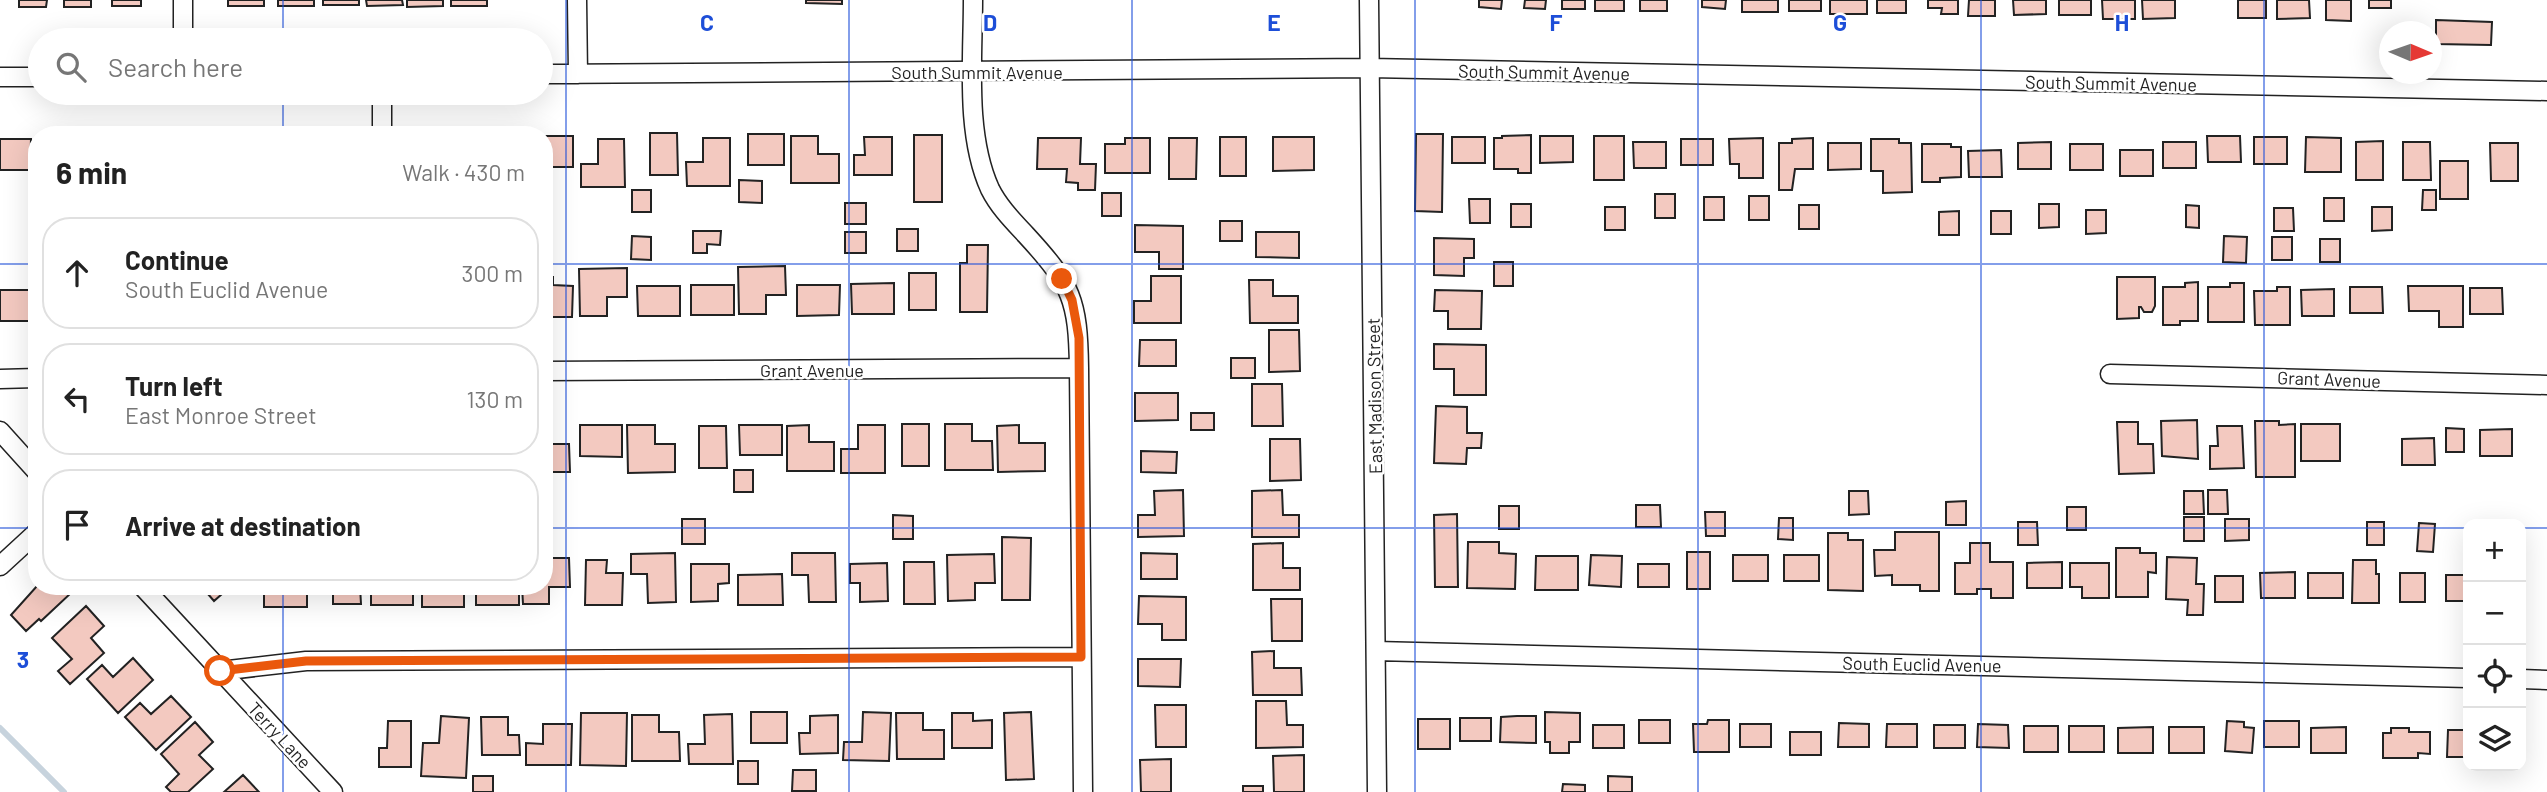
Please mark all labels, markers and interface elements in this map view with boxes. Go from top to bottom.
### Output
text: C [700,8,714,36]
text: D [983,8,997,36]
text: E [1267,8,1281,36]
text: F [1550,8,1563,36]
text: G [1833,8,1847,36]
text: H [2115,8,2129,36]
north arrow [2379,21,2442,84]
search box [28,28,553,105]
icon: search [52,48,90,86]
text: Search here [108,51,243,82]
street label: South Summit Avenue [1458,60,1630,84]
street label: South Summit Avenue [891,61,1063,83]
street label: South Summit Avenue [2025,71,2197,95]
text: 6 min [56,154,127,190]
text: Walk · 430 m [402,158,525,186]
text: Continue [125,244,229,275]
icon: ahead [58,254,96,292]
text: 300 m [462,259,523,287]
route end [1046,263,1077,294]
text: South Euclid Avenue [125,275,328,303]
street label: East Madison Street [1362,318,1386,474]
street label: Grant Avenue [760,359,864,381]
street label: Grant Avenue [2277,366,2381,392]
text: Turn left [125,370,223,401]
icon: left [58,380,96,418]
text: 130 m [466,385,523,413]
text: East Monroe Street [125,401,317,429]
icon: arrive [58,506,96,544]
text: Arrive at destination [125,510,361,541]
map controls [2463,519,2526,771]
button: + [2463,519,2526,582]
button: − [2463,582,2526,645]
text: 3 [17,645,29,673]
button: locate [2463,645,2526,708]
street label: South Euclid Avenue [1842,652,2002,676]
route start [204,655,235,686]
street label: Terry Lane [244,697,316,773]
button: layers [2463,708,2526,771]

